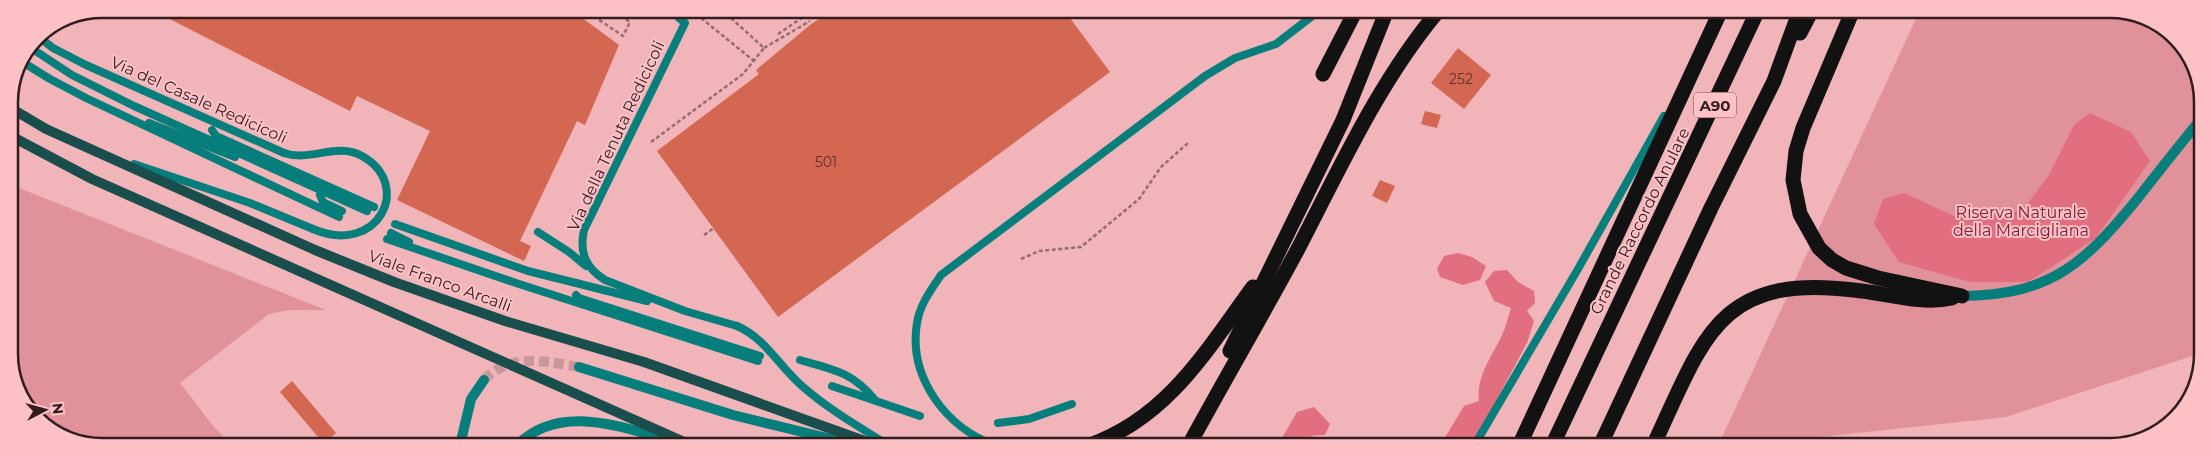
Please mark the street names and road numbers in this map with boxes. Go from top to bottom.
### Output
street label: Via della Tenuta Redicicoli [563,38,669,234]
street label: Via del Casale Redicicoli [108,52,290,148]
road number: A90 [1694,92,1736,118]
street label: Grande Raccordo Anulare [1586,124,1694,318]
street label: Viale Franco Arcalli [366,246,514,316]

